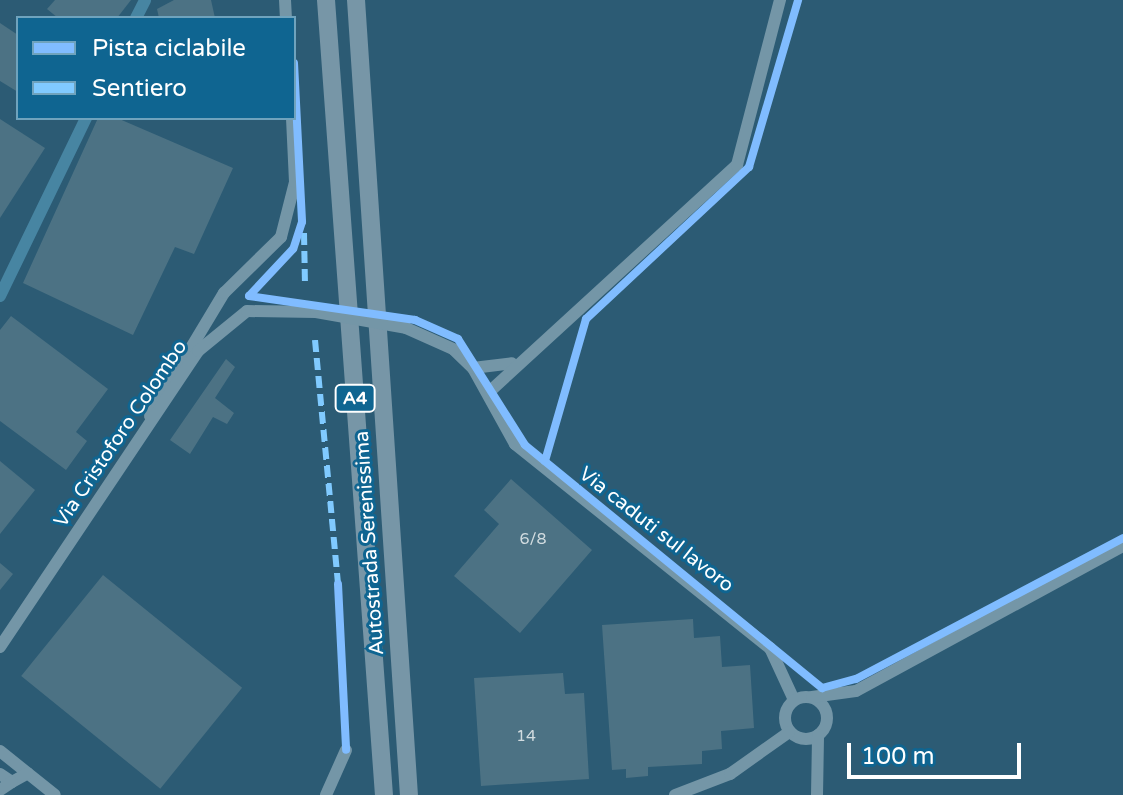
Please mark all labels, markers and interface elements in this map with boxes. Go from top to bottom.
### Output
legend [16,16,296,120]
text: Pista ciclabile [92,34,246,63]
text: Sentiero [92,74,187,103]
street label: Via Cristoforo Colombo [49,336,193,532]
road number: A4 [333,384,377,412]
street label: Autostrada Serenissima [350,430,390,656]
street label: Via caduti sul lavoro [574,462,738,598]
house number: 6/8 [520,529,546,549]
house number: 14 [516,726,536,746]
scale bar [851,727,1025,777]
text: 100 m [861,742,935,771]

